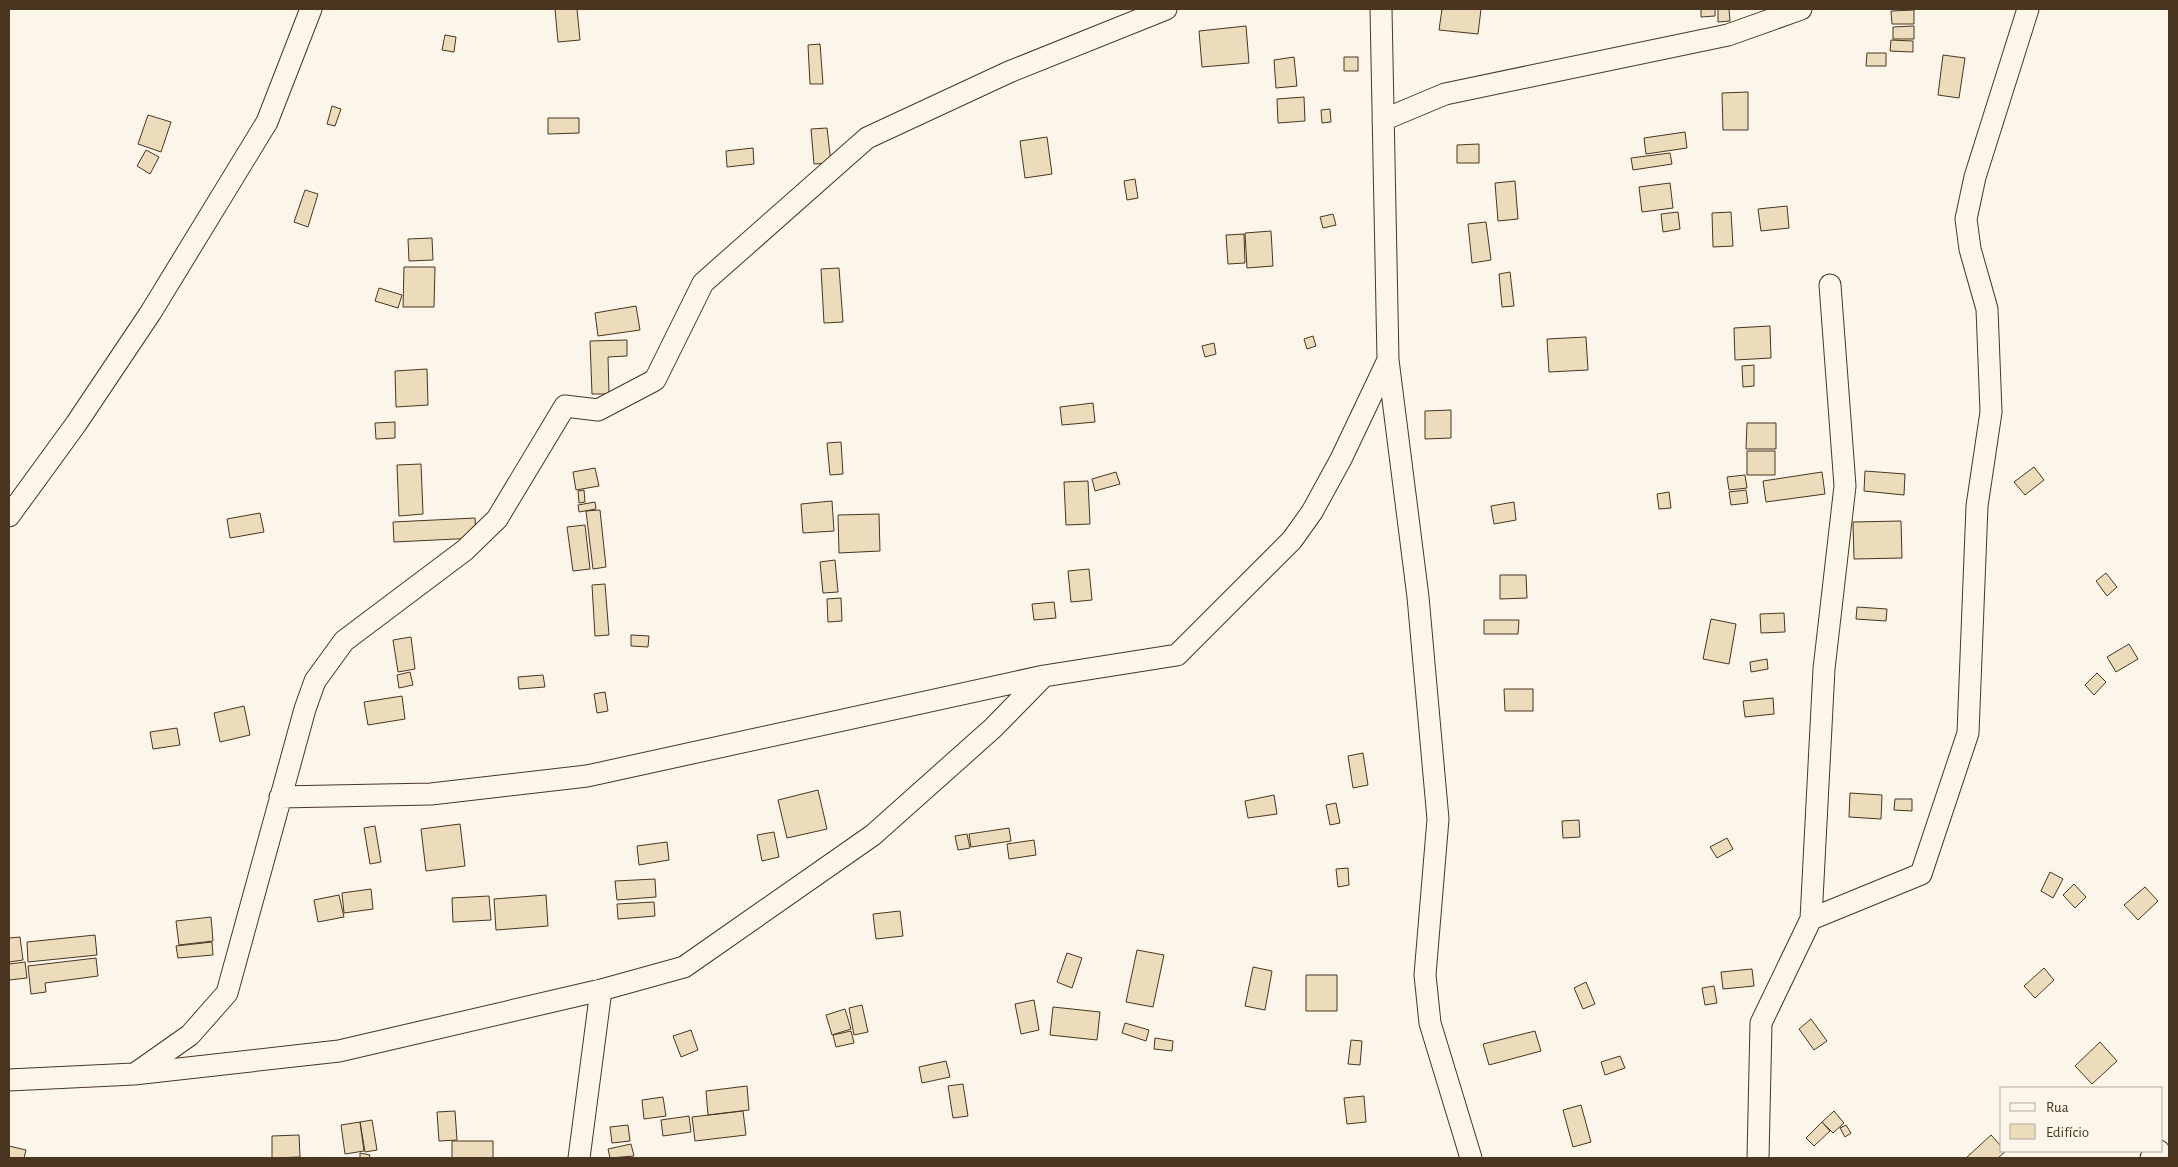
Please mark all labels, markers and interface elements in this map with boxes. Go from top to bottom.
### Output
legend [2000,1087,2163,1152]
text: Rua [2046,1100,2069,1115]
text: Edifício [2046,1125,2089,1140]

